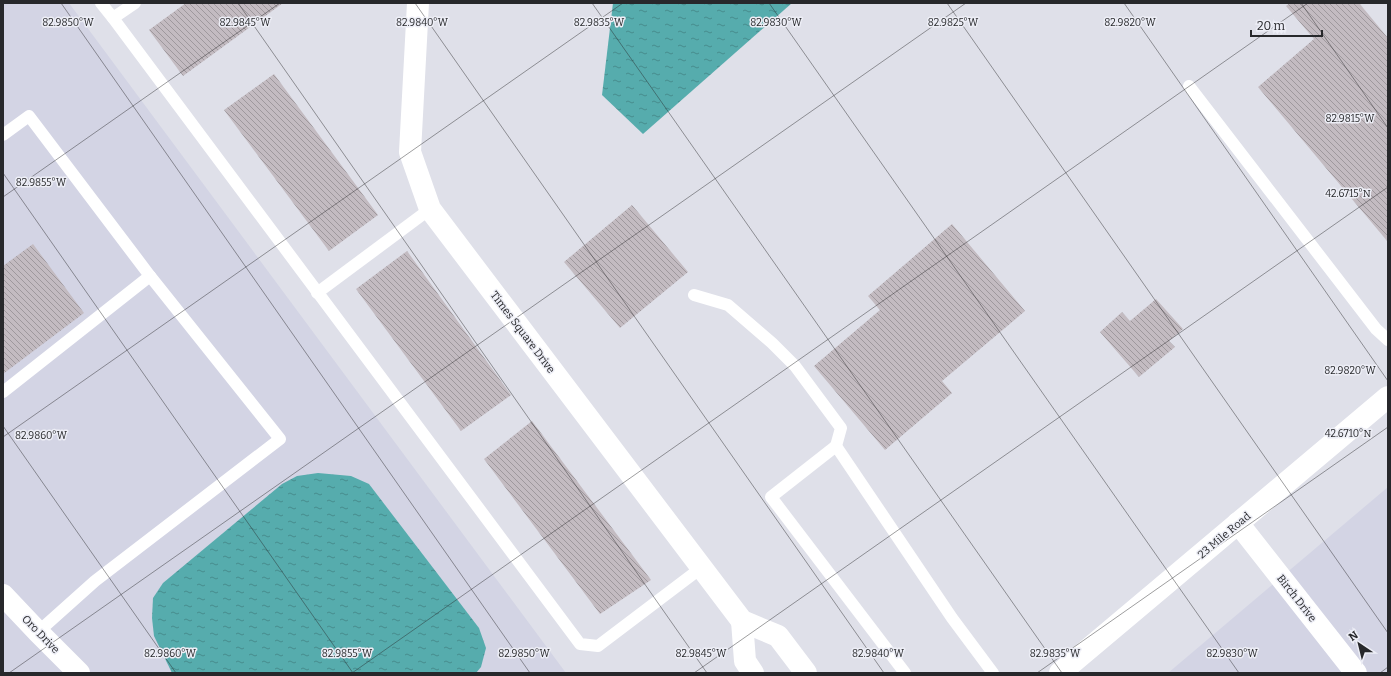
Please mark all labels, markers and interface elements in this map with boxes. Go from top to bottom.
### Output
scale bar [1251,12,1322,38]
text: 82.9850°W [42,17,94,29]
text: 82.9845°W [220,17,271,29]
text: 82.9840°W [396,17,449,29]
text: 82.9835°W [574,17,625,29]
text: 82.9830°W [750,17,803,29]
text: 82.9825°W [928,17,979,29]
text: 82.9820°W [1104,17,1157,29]
text: 20 m [1257,19,1286,33]
text: 82.9815°W [1325,113,1375,125]
text: 82.9855°W [16,177,67,189]
text: 42.6715°N [1325,188,1371,200]
street label: Times Square Drive [488,289,558,376]
text: 82.9820°W [1324,365,1377,377]
text: 42.6710°N [1325,428,1371,440]
text: 82.9860°W [15,430,68,442]
street label: 23 Mile Road [1195,509,1254,561]
street label: Birch Drive [1274,572,1319,625]
street label: Oro Drive [19,612,62,656]
north arrow [1339,624,1379,664]
text: N [1346,628,1361,644]
text: 82.9860°W [144,648,197,660]
text: 82.9855°W [322,648,373,660]
text: 82.9850°W [498,648,550,660]
text: 82.9845°W [676,648,727,660]
text: 82.9840°W [852,648,905,660]
text: 82.9835°W [1030,648,1081,660]
text: 82.9830°W [1206,648,1259,660]

